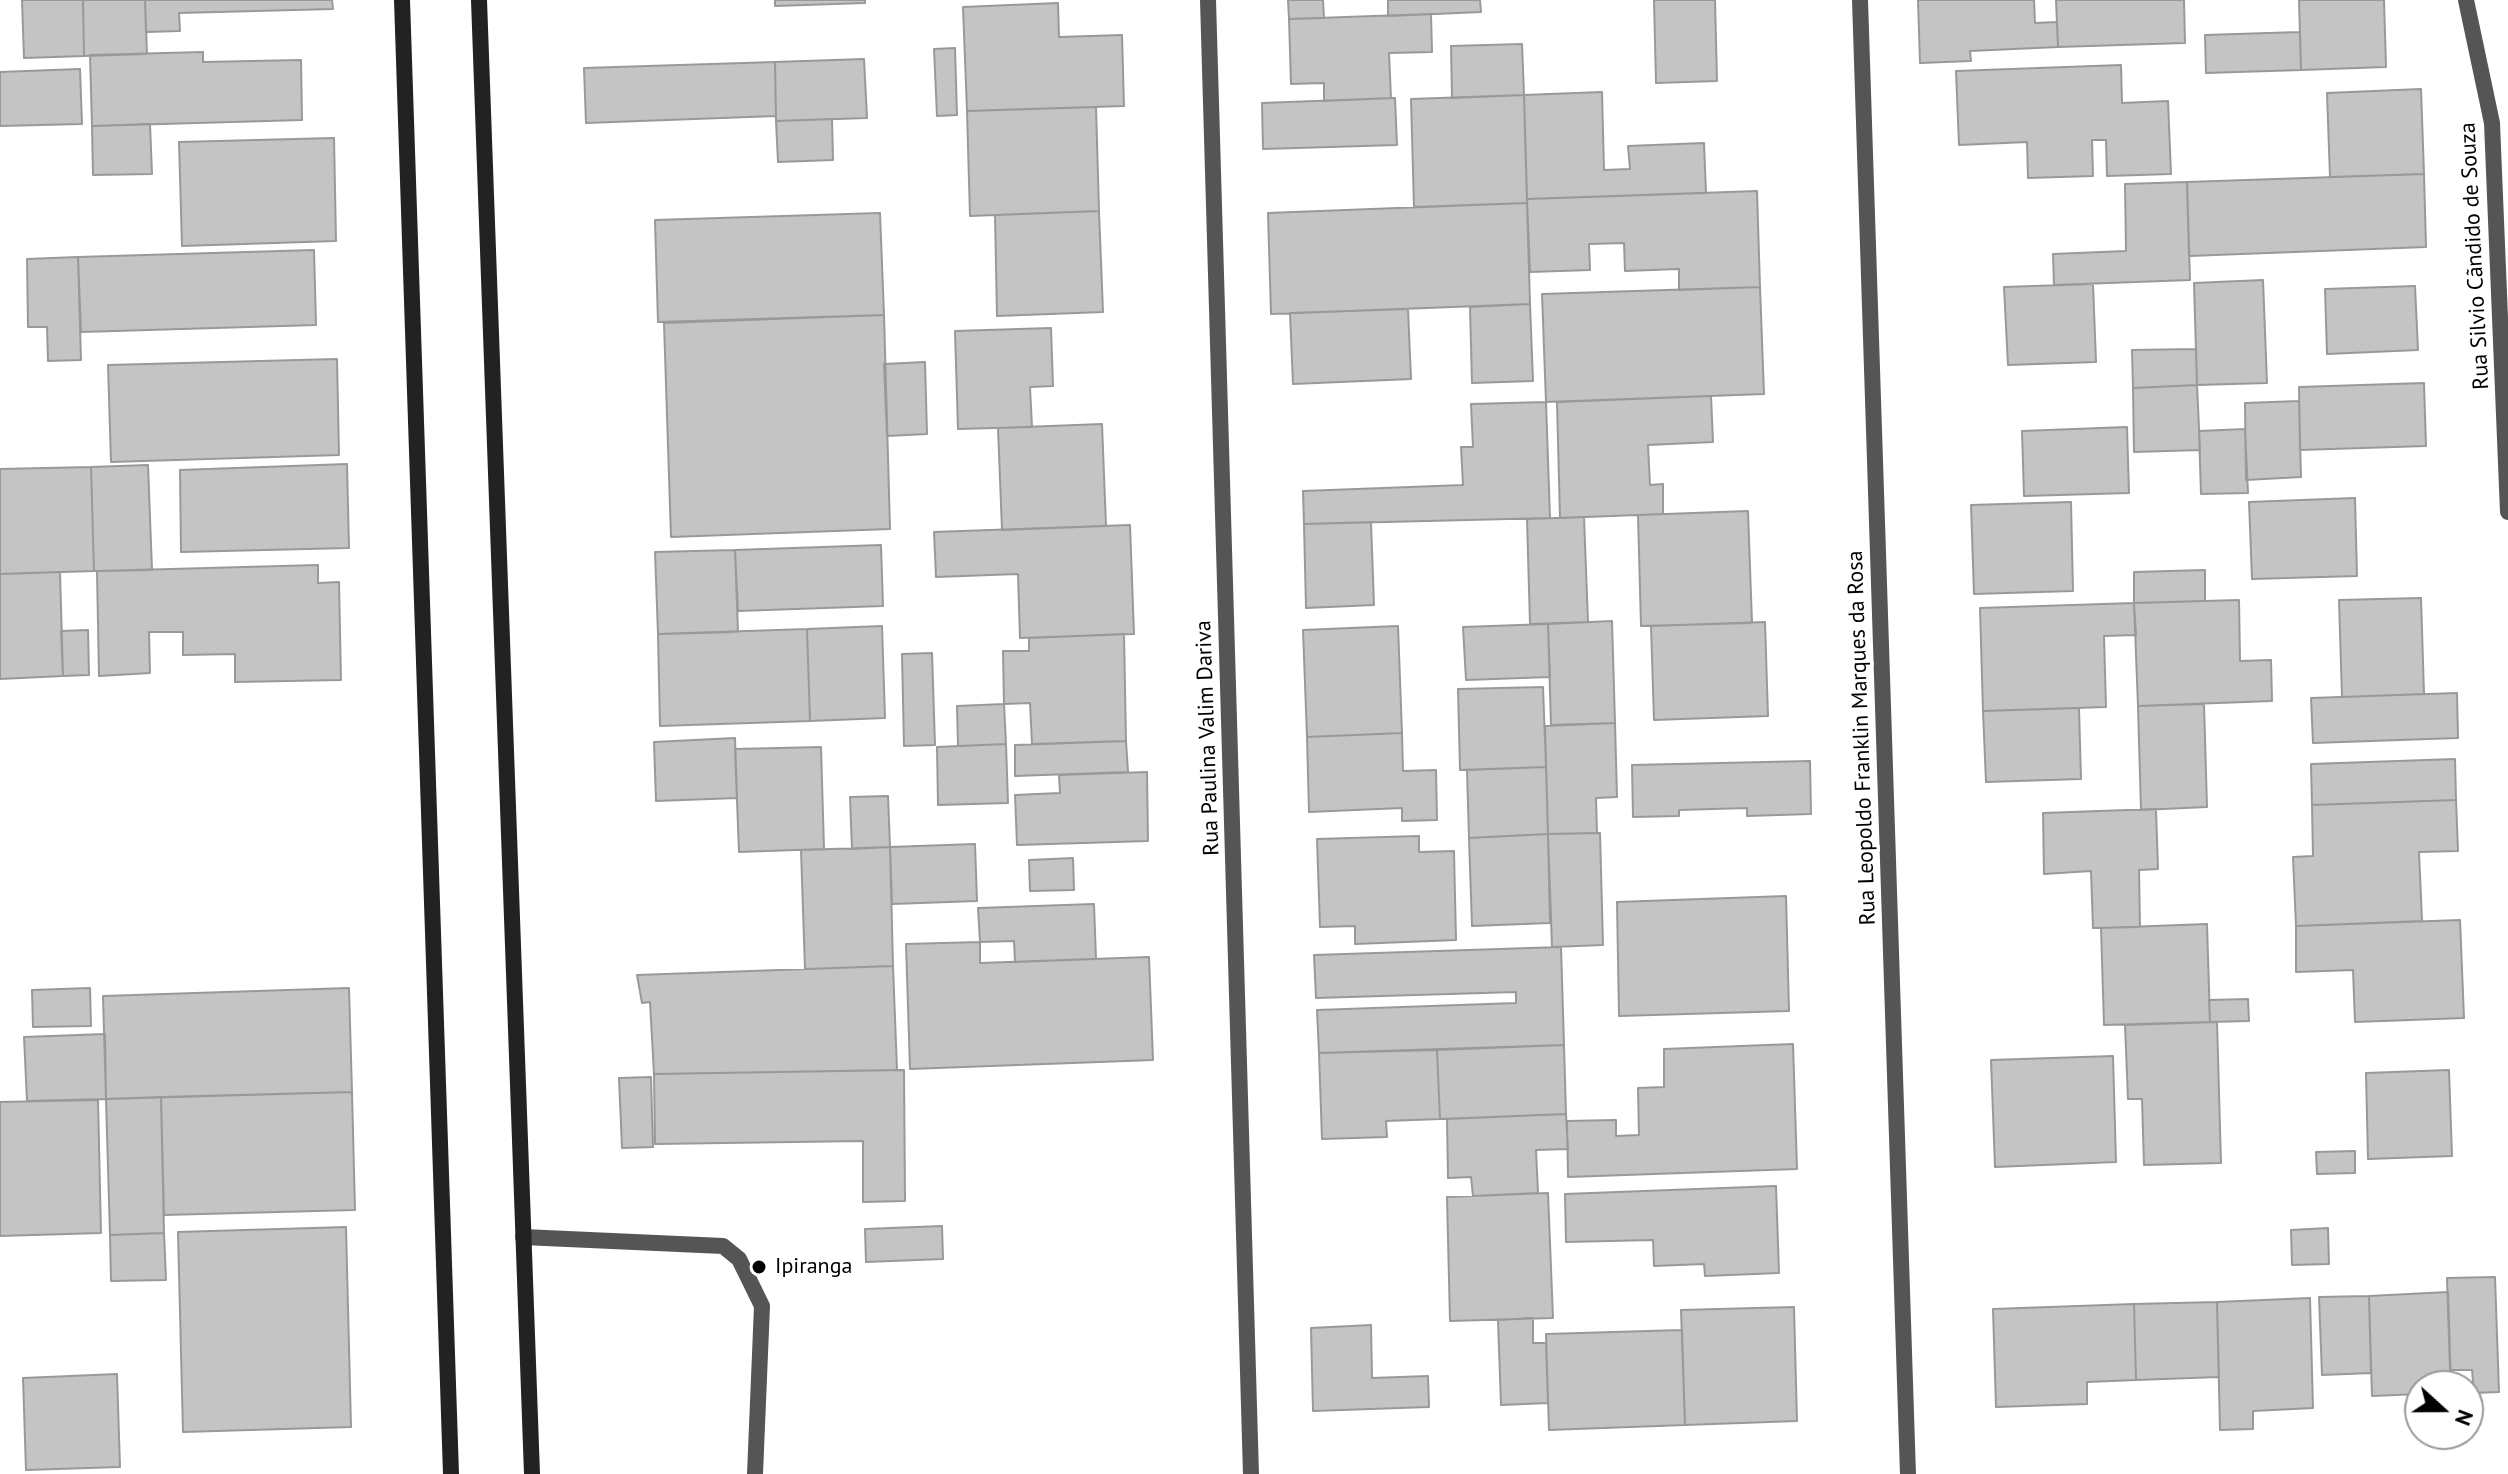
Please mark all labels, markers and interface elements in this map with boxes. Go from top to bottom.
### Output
street label: Rua Silvio Cãndido de Souza [2455,122,2495,390]
street label: Rua Leopoldo Franklin Marques da Rosa [1842,550,1882,926]
street label: Rua Paulina Valim Dariva [1191,620,1225,856]
place label: Ipiranga [775,1254,852,1280]
marker: Ipiranga [750,1258,768,1276]
north arrow [2404,1370,2484,1450]
text: N [2449,1406,2480,1430]

